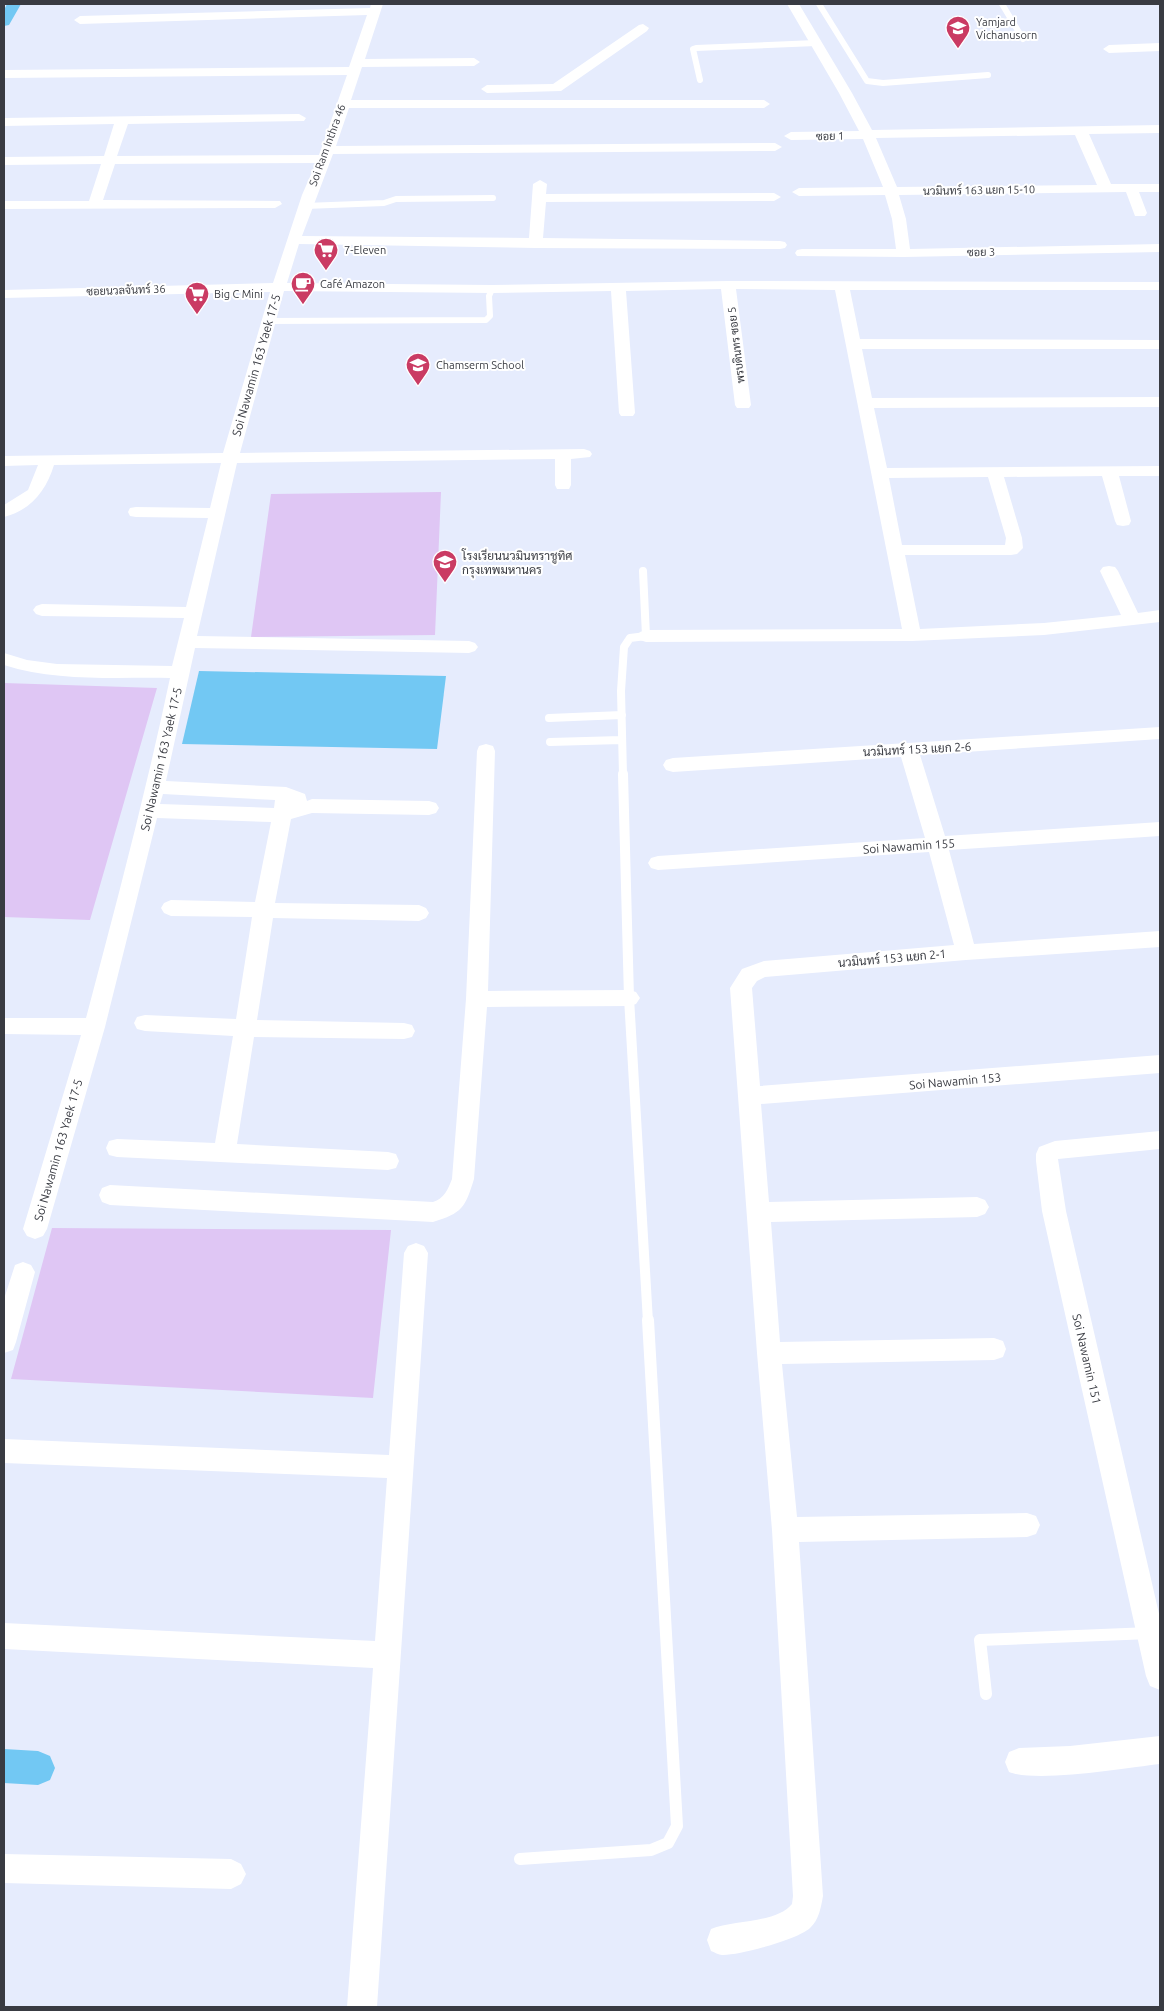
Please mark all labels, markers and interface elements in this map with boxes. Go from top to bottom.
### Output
school or university icon: Yamjard Vichanusorn [945,15,971,49]
place label: Yamjard Vichanusorn [976,16,1037,41]
street label: Soi Ram Inthra 46 [307,102,347,188]
street label: ซอย 1 [816,130,844,142]
street label: นวมินทร์ 163 แยก 15-10 [923,181,1035,197]
supermarket icon: 7-Eleven [313,237,339,271]
place label: 7-Eleven [344,244,386,256]
street label: ซอย 3 [967,246,995,258]
cafe icon: Café Amazon [290,271,316,305]
place label: Café Amazon [320,278,385,290]
street label: ซอยนวลจันทร์ 36 [86,281,166,297]
supermarket icon: Big C Mini [184,281,210,315]
place label: Big C Mini [214,288,263,300]
street label: Soi Nawamin 163 Yaek 17-5 [229,293,283,437]
street label: พรบดินทร ซอย 5 [725,306,747,384]
school or university icon: Chamserm School [405,352,431,386]
place label: Chamserm School [436,359,524,371]
place label: โรงเรียนนวมินทราชูทิศ กรุงเทพมหานคร [461,548,573,579]
school or university icon: โรงเรียนนวมินทราชูทิศ กรุงเทพมหานคร [432,549,458,583]
street label: Soi Nawamin 163 Yaek 17-5 [138,686,184,832]
street label: นวมินทร์ 153 แยก 2-6 [862,739,972,758]
street label: Soi Nawamin 155 [862,836,956,856]
street label: นวมินทร์ 153 แยก 2-1 [837,946,947,969]
street label: Soi Nawamin 153 [908,1071,1002,1091]
street label: Soi Nawamin 163 Yaek 17-5 [31,1078,85,1222]
street label: Soi Nawamin 151 [1070,1313,1104,1405]

